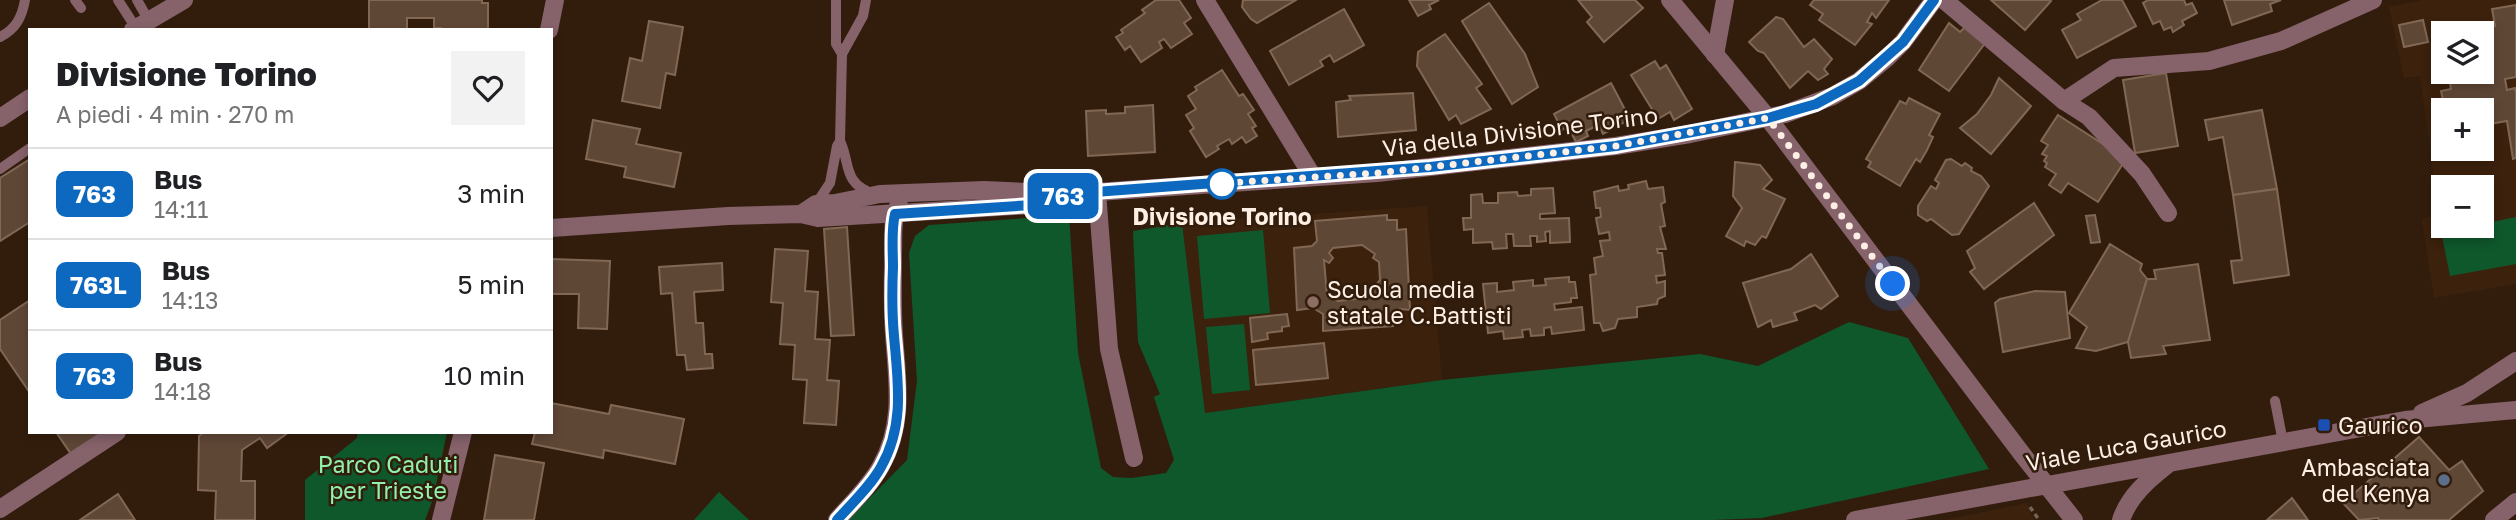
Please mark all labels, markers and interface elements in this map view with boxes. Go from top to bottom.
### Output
map controls [2431,21,2494,238]
button: layers [2431,21,2494,84]
button: heart [451,51,525,125]
text: Divisione Torino [56,54,317,93]
button: + [2431,98,2494,161]
text: A piedi · 4 min · 270 m [56,100,294,128]
street label: Via della Divisione Torino [1381,100,1659,162]
text: Bus [154,164,202,195]
marker: Divisione Torino [1207,169,1237,199]
line badge: 763 [1023,173,1103,219]
button: − [2431,175,2494,238]
text: 3 min [457,178,525,209]
text: 763 [73,179,116,208]
text: 763 [1042,181,1084,210]
text: 14:11 [154,195,208,223]
place label: Divisione Torino [1133,202,1312,230]
text: Bus [162,255,210,286]
your location [1875,266,1910,301]
text: 5 min [457,269,525,300]
text: 763L [70,270,127,299]
place label: Scuola media statale C.Battisti [1327,275,1512,329]
text: 14:13 [162,286,218,314]
marker: Scuola media statale C.Battisti [1305,294,1321,310]
text: Bus [154,346,202,377]
text: 10 min [444,360,525,391]
text: 763 [73,361,116,390]
text: 14:18 [154,377,211,405]
place label: Gaurico [2338,411,2423,439]
street label: Viale Luca Gaurico [2023,414,2229,476]
marker: Gaurico [2316,417,2332,433]
park label: Parco Caduti per Trieste [318,450,458,504]
place label: Ambasciata del Kenya [2301,453,2430,507]
marker: Ambasciata del Kenya [2436,472,2452,488]

